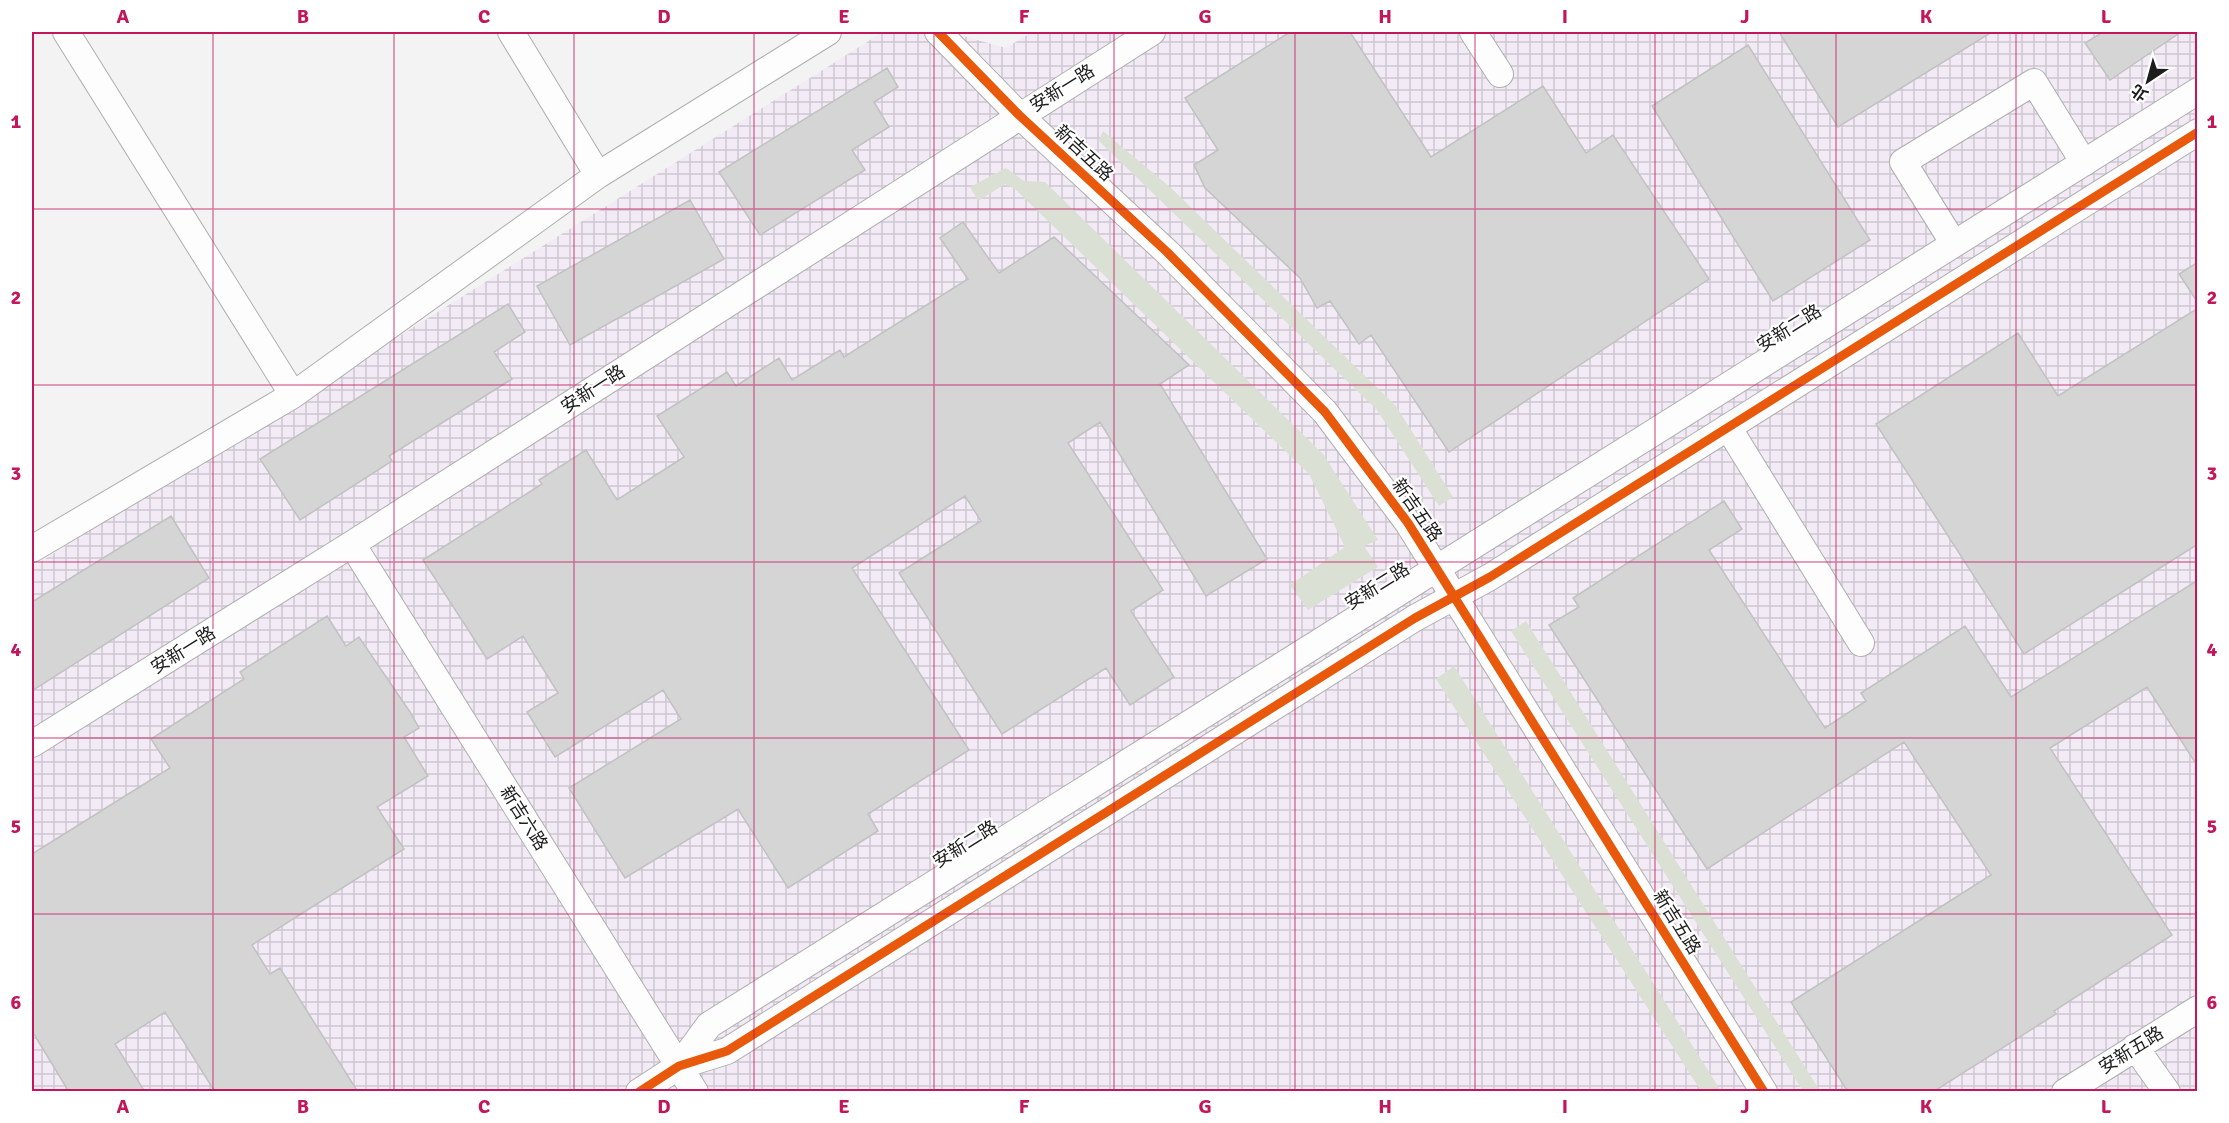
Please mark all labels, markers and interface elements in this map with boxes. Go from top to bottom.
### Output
text: A [117,4,130,29]
text: B [297,4,309,29]
text: C [478,4,490,29]
text: D [657,4,671,29]
text: E [838,4,850,29]
text: F [1019,4,1030,29]
text: G [1198,4,1212,29]
text: H [1378,4,1392,29]
text: I [1562,4,1568,29]
text: J [1740,4,1750,29]
text: K [1920,4,1933,29]
text: L [2101,4,2112,29]
north arrow [2118,51,2178,111]
street label: 安新一路 [1026,60,1098,116]
text: 北 [2127,80,2152,105]
text: 1 [11,109,22,134]
text: 1 [2207,109,2218,134]
street label: 新吉五路 [1050,120,1118,186]
text: 2 [11,285,21,310]
text: 2 [2207,285,2217,310]
street label: 安新二路 [1753,300,1825,356]
street label: 安新一路 [557,360,629,418]
text: 3 [11,461,21,486]
text: 3 [2207,461,2217,486]
street label: 新吉五路 [1387,474,1447,546]
street label: 安新二路 [1341,558,1413,614]
street label: 安新一路 [147,622,219,678]
text: 4 [11,637,22,662]
text: 4 [2207,637,2218,662]
street label: 新吉六路 [496,782,552,854]
text: 5 [11,814,21,839]
text: 5 [2207,814,2217,839]
street label: 安新二路 [929,816,1001,872]
street label: 新吉五路 [1649,886,1705,958]
text: 6 [11,990,22,1015]
text: 6 [2207,990,2218,1015]
street label: 安新五路 [2095,1022,2167,1078]
text: A [117,1094,130,1119]
text: B [297,1094,309,1119]
text: C [478,1094,490,1119]
text: D [657,1094,671,1119]
text: E [838,1094,850,1119]
text: F [1019,1094,1030,1119]
text: G [1198,1094,1212,1119]
text: H [1378,1094,1392,1119]
text: I [1562,1094,1568,1119]
text: J [1740,1094,1750,1119]
text: K [1920,1094,1933,1119]
text: L [2101,1094,2112,1119]

